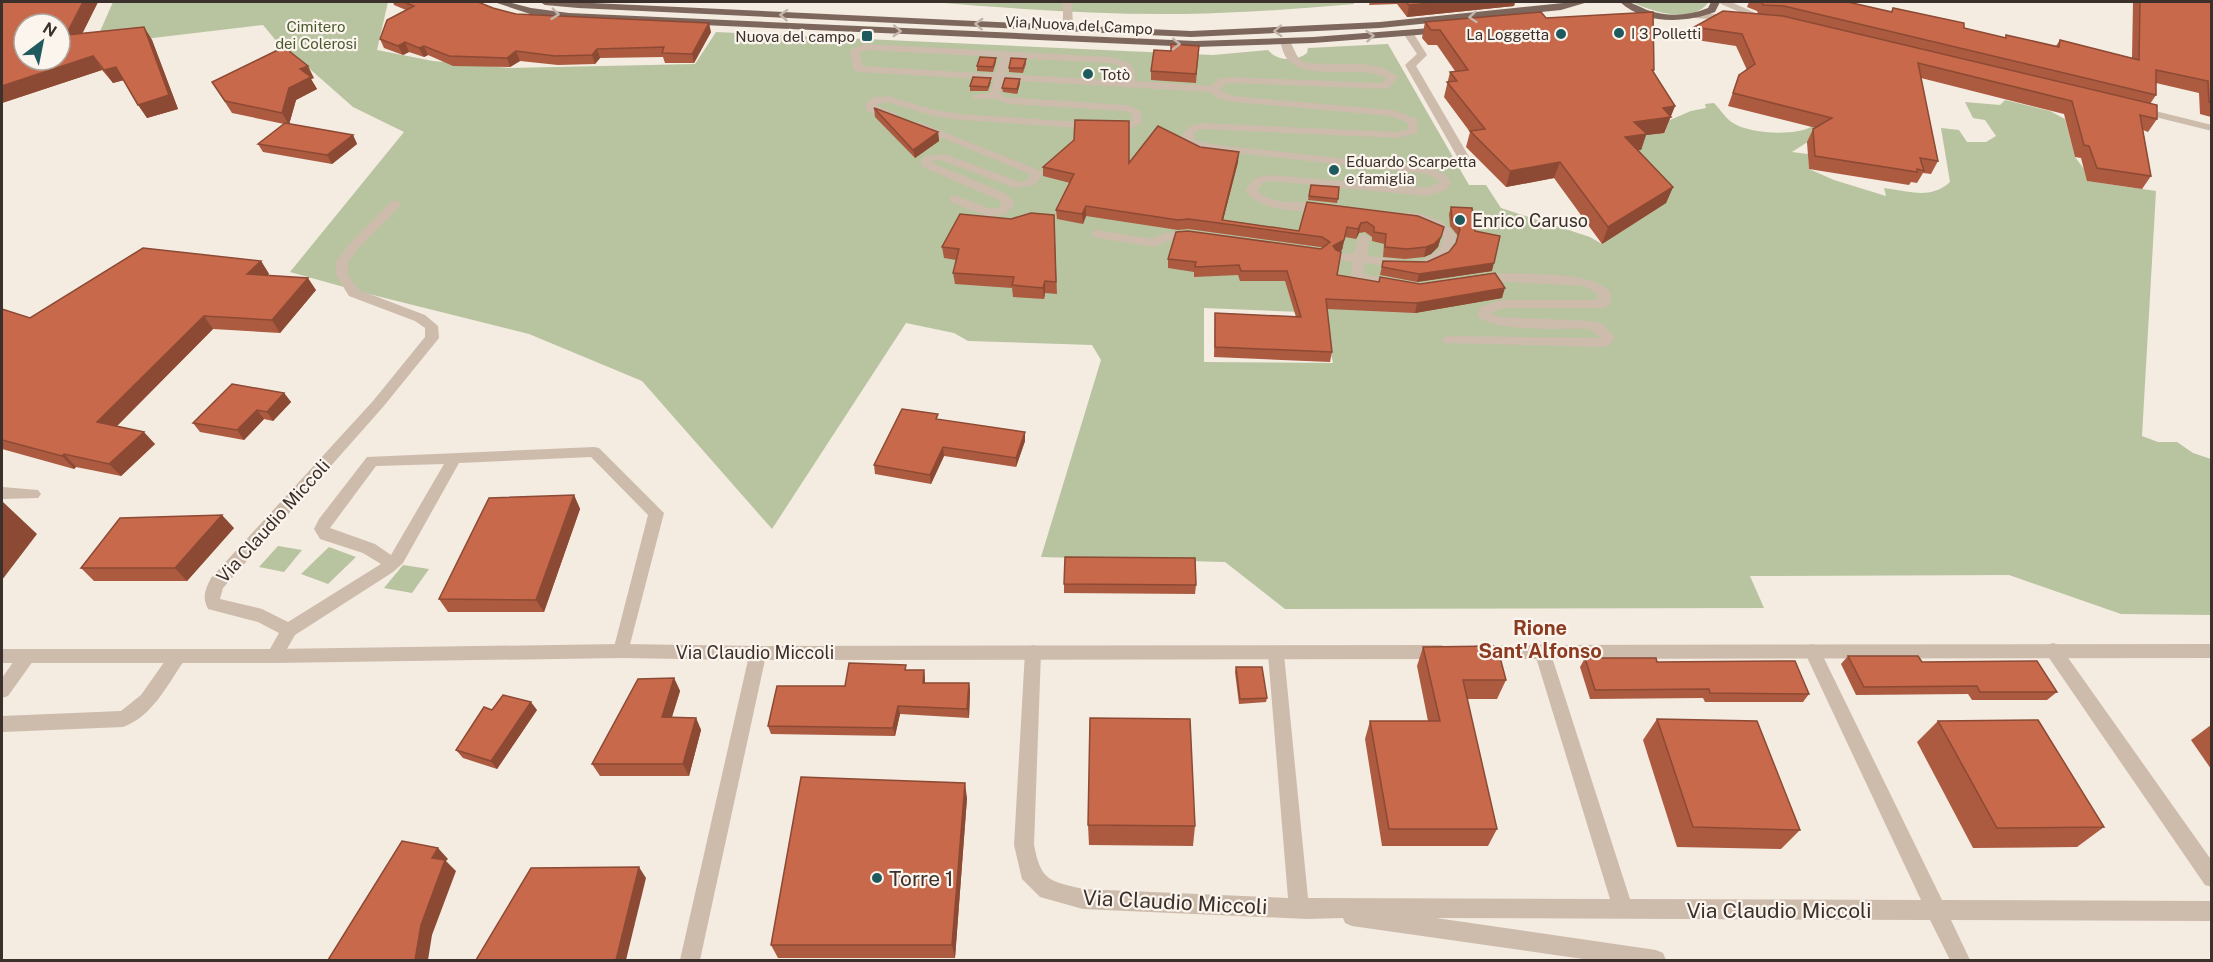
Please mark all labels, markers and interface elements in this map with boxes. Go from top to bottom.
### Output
one-way arrow [551,7,560,20]
one-way arrow [779,8,788,21]
one-way arrow [1468,10,1477,23]
north arrow [12,12,72,72]
street label: Via Nuova del Campo [1005,13,1153,37]
text: N [39,18,60,41]
park label: Cimitero dei Colerosi [275,18,357,52]
one-way arrow [974,18,983,31]
one-way arrow [892,24,901,37]
one-way arrow [1274,25,1283,38]
place label: I 3 Polletti [1631,25,1701,42]
place label: La Loggetta [1466,26,1549,43]
marker: I 3 Polletti [1612,26,1626,40]
marker: La Loggetta [1554,27,1568,41]
place label: Nuova del campo [735,28,855,45]
marker: Nuova del campo [860,29,874,43]
one-way arrow [1366,30,1375,43]
one-way arrow [1171,38,1180,50]
place label: Totò [1100,66,1130,83]
marker: Totò [1081,67,1095,81]
place label: Eduardo Scarpetta e famiglia [1346,153,1476,187]
marker: Eduardo Scarpetta e famiglia [1327,163,1341,177]
place label: Enrico Caruso [1472,210,1588,231]
marker: Enrico Caruso [1453,213,1467,227]
street label: Via Claudio Miccoli [212,455,334,587]
district label: Rione Sant'Alfonso [1478,616,1602,663]
street label: Via Claudio Miccoli [676,642,834,663]
place label: Torre 1 [889,866,954,891]
marker: Torre 1 [870,871,884,885]
street label: Via Claudio Miccoli [1082,885,1268,919]
street label: Via Claudio Miccoli [1686,898,1872,923]

